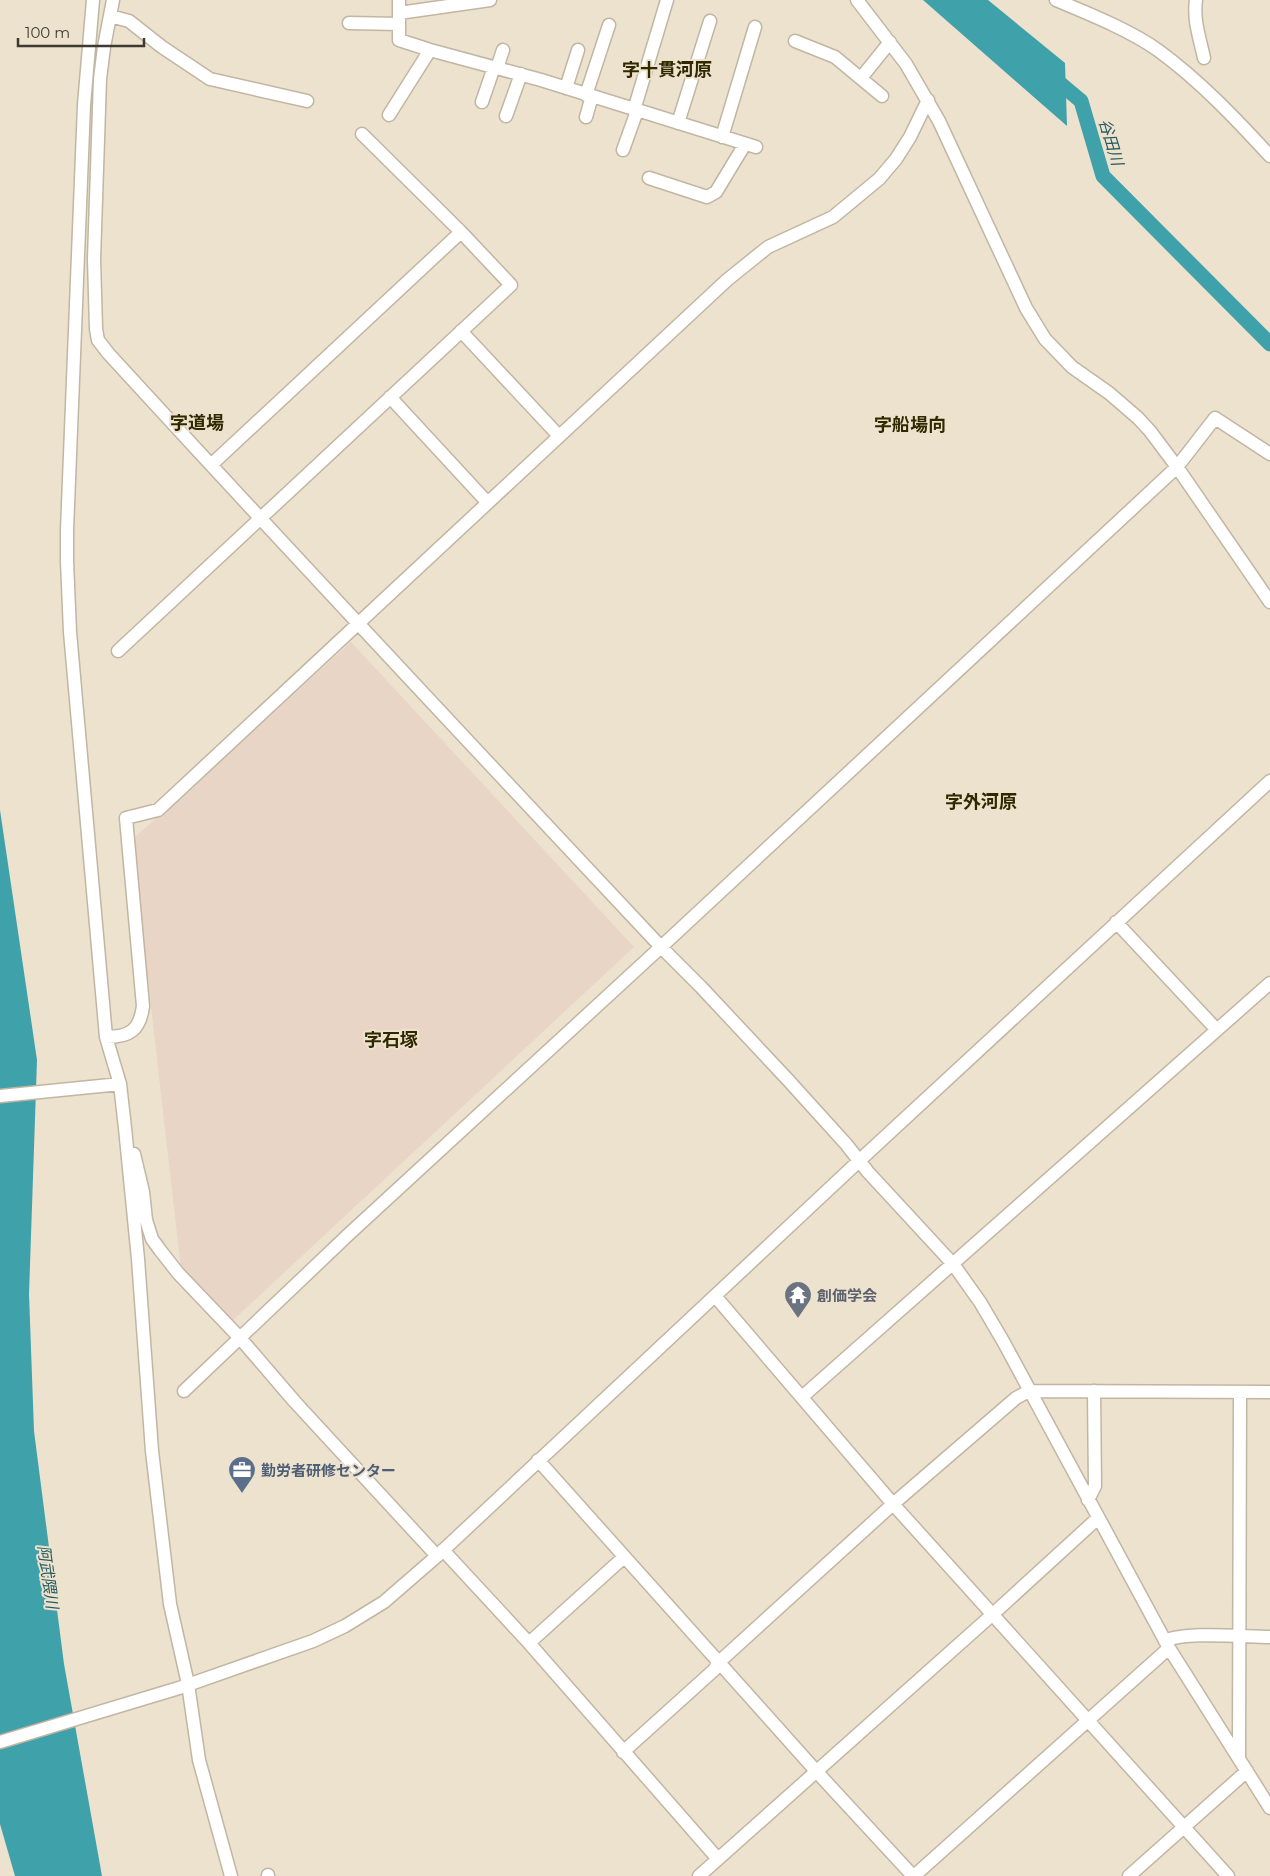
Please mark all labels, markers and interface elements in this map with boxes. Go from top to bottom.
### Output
scale bar [18,15,144,47]
text: 100 m [25,23,70,42]
district label: 字十貫河原 [622,59,712,81]
water label: 谷田川 [1095,116,1128,170]
district label: 字道場 [170,412,224,434]
district label: 字船場向 [874,414,946,436]
district label: 字外河原 [945,791,1017,813]
district label: 字石塚 [364,1029,418,1051]
temple icon: 創価学会 [783,1280,813,1319]
place label: 創価学会 [817,1286,877,1305]
office icon: 勤労者研修センター [227,1455,257,1494]
place label: 勤労者研修センター [261,1461,396,1480]
water label: 阿武隈川 [34,1544,62,1612]

